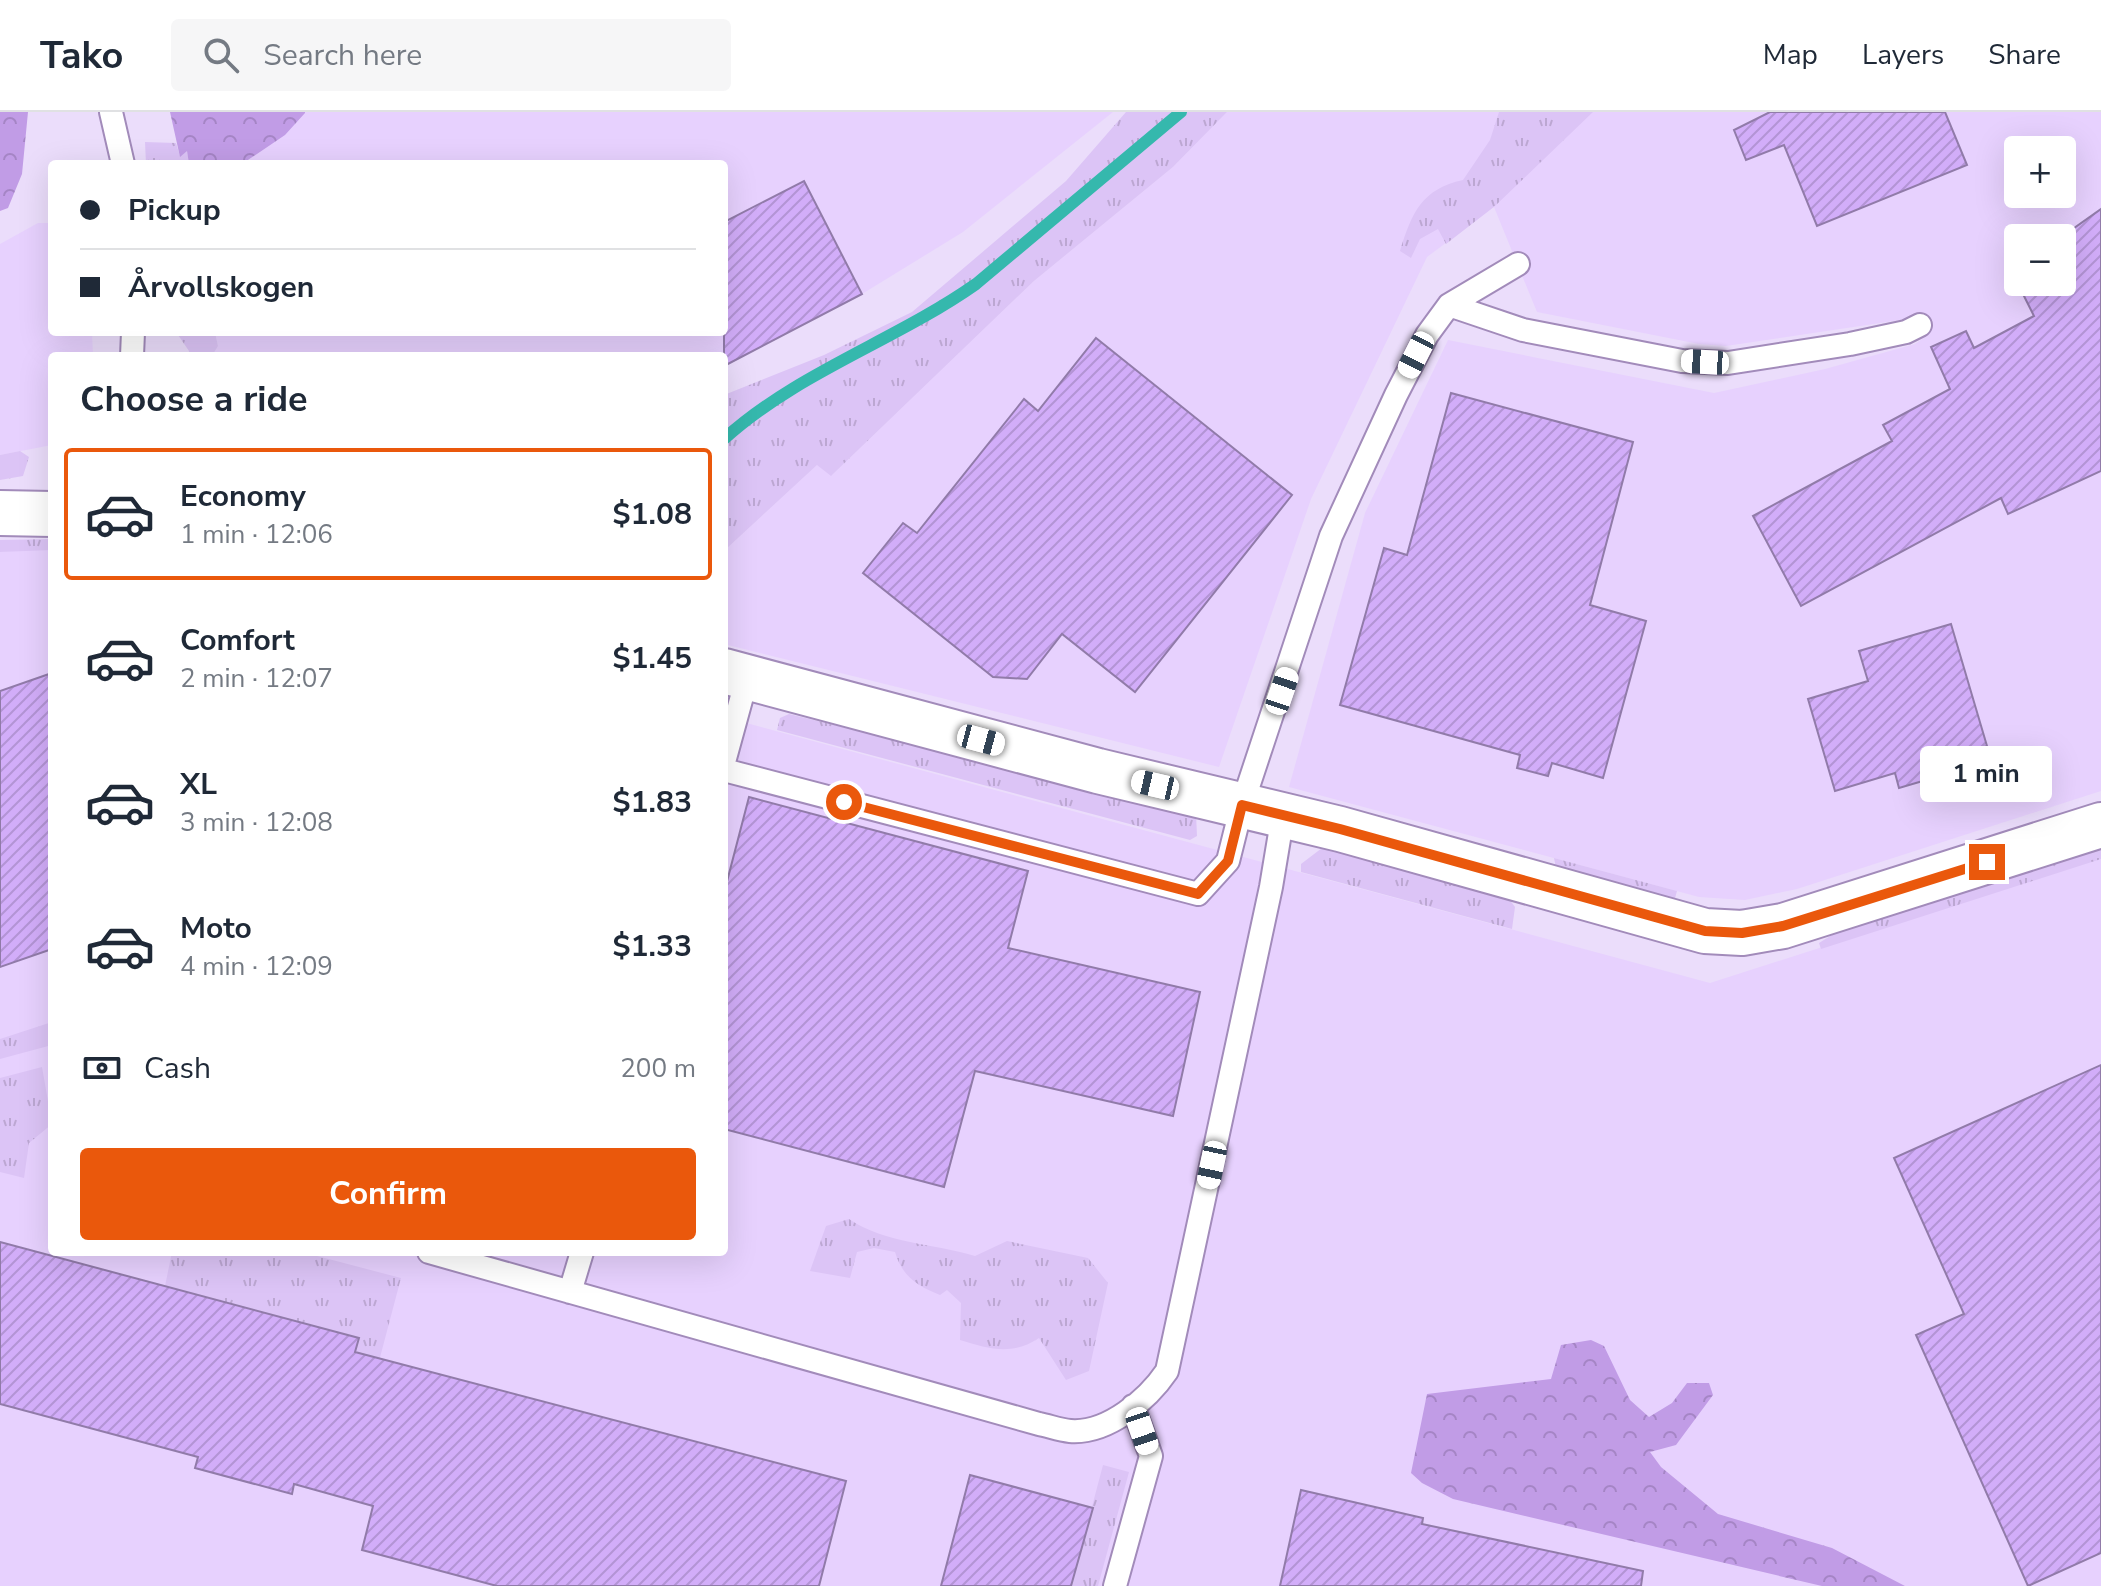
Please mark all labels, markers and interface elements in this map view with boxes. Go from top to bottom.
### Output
search box [171,19,731,91]
text: Tako [40,30,123,81]
icon: search [199,33,243,77]
text: Search here [263,35,422,76]
text: Map [1763,36,1818,74]
text: Layers [1862,36,1944,74]
text: Share [1988,36,2061,74]
map controls [2004,136,2076,296]
button: + [2004,136,2076,208]
text: Pickup [128,190,221,231]
button: − [2004,224,2076,296]
text: Årvollskogen [128,267,314,308]
car [1394,328,1438,382]
car [1680,349,1730,375]
text: Choose a ride [80,375,308,424]
text: Economy [180,476,306,517]
icon: car [84,478,156,550]
text: $1.08 [613,494,692,535]
text: 1 min · 12:06 [180,517,333,552]
text: Comfort [180,620,295,661]
icon: car [84,622,156,694]
text: $1.45 [613,638,692,679]
text: 2 min · 12:07 [180,661,333,696]
car [1263,664,1301,718]
car [955,722,1007,758]
callout: 1 min [1921,746,2053,802]
text: 1 min [1952,756,2020,791]
text: XL [180,764,217,805]
icon: car [84,766,156,838]
car [1129,768,1181,802]
text: $1.83 [613,782,692,823]
route start [826,784,862,820]
text: 3 min · 12:08 [180,805,333,840]
route end [1969,844,2005,880]
text: Moto [180,908,252,949]
icon: car [84,910,156,982]
text: $1.33 [613,926,692,967]
text: 4 min · 12:09 [180,949,333,984]
icon: cash [80,1046,124,1090]
text: Cash [144,1048,211,1089]
text: 200 m [620,1051,696,1086]
car [1195,1139,1229,1191]
button: Confirm [80,1148,696,1240]
car [1123,1404,1161,1458]

